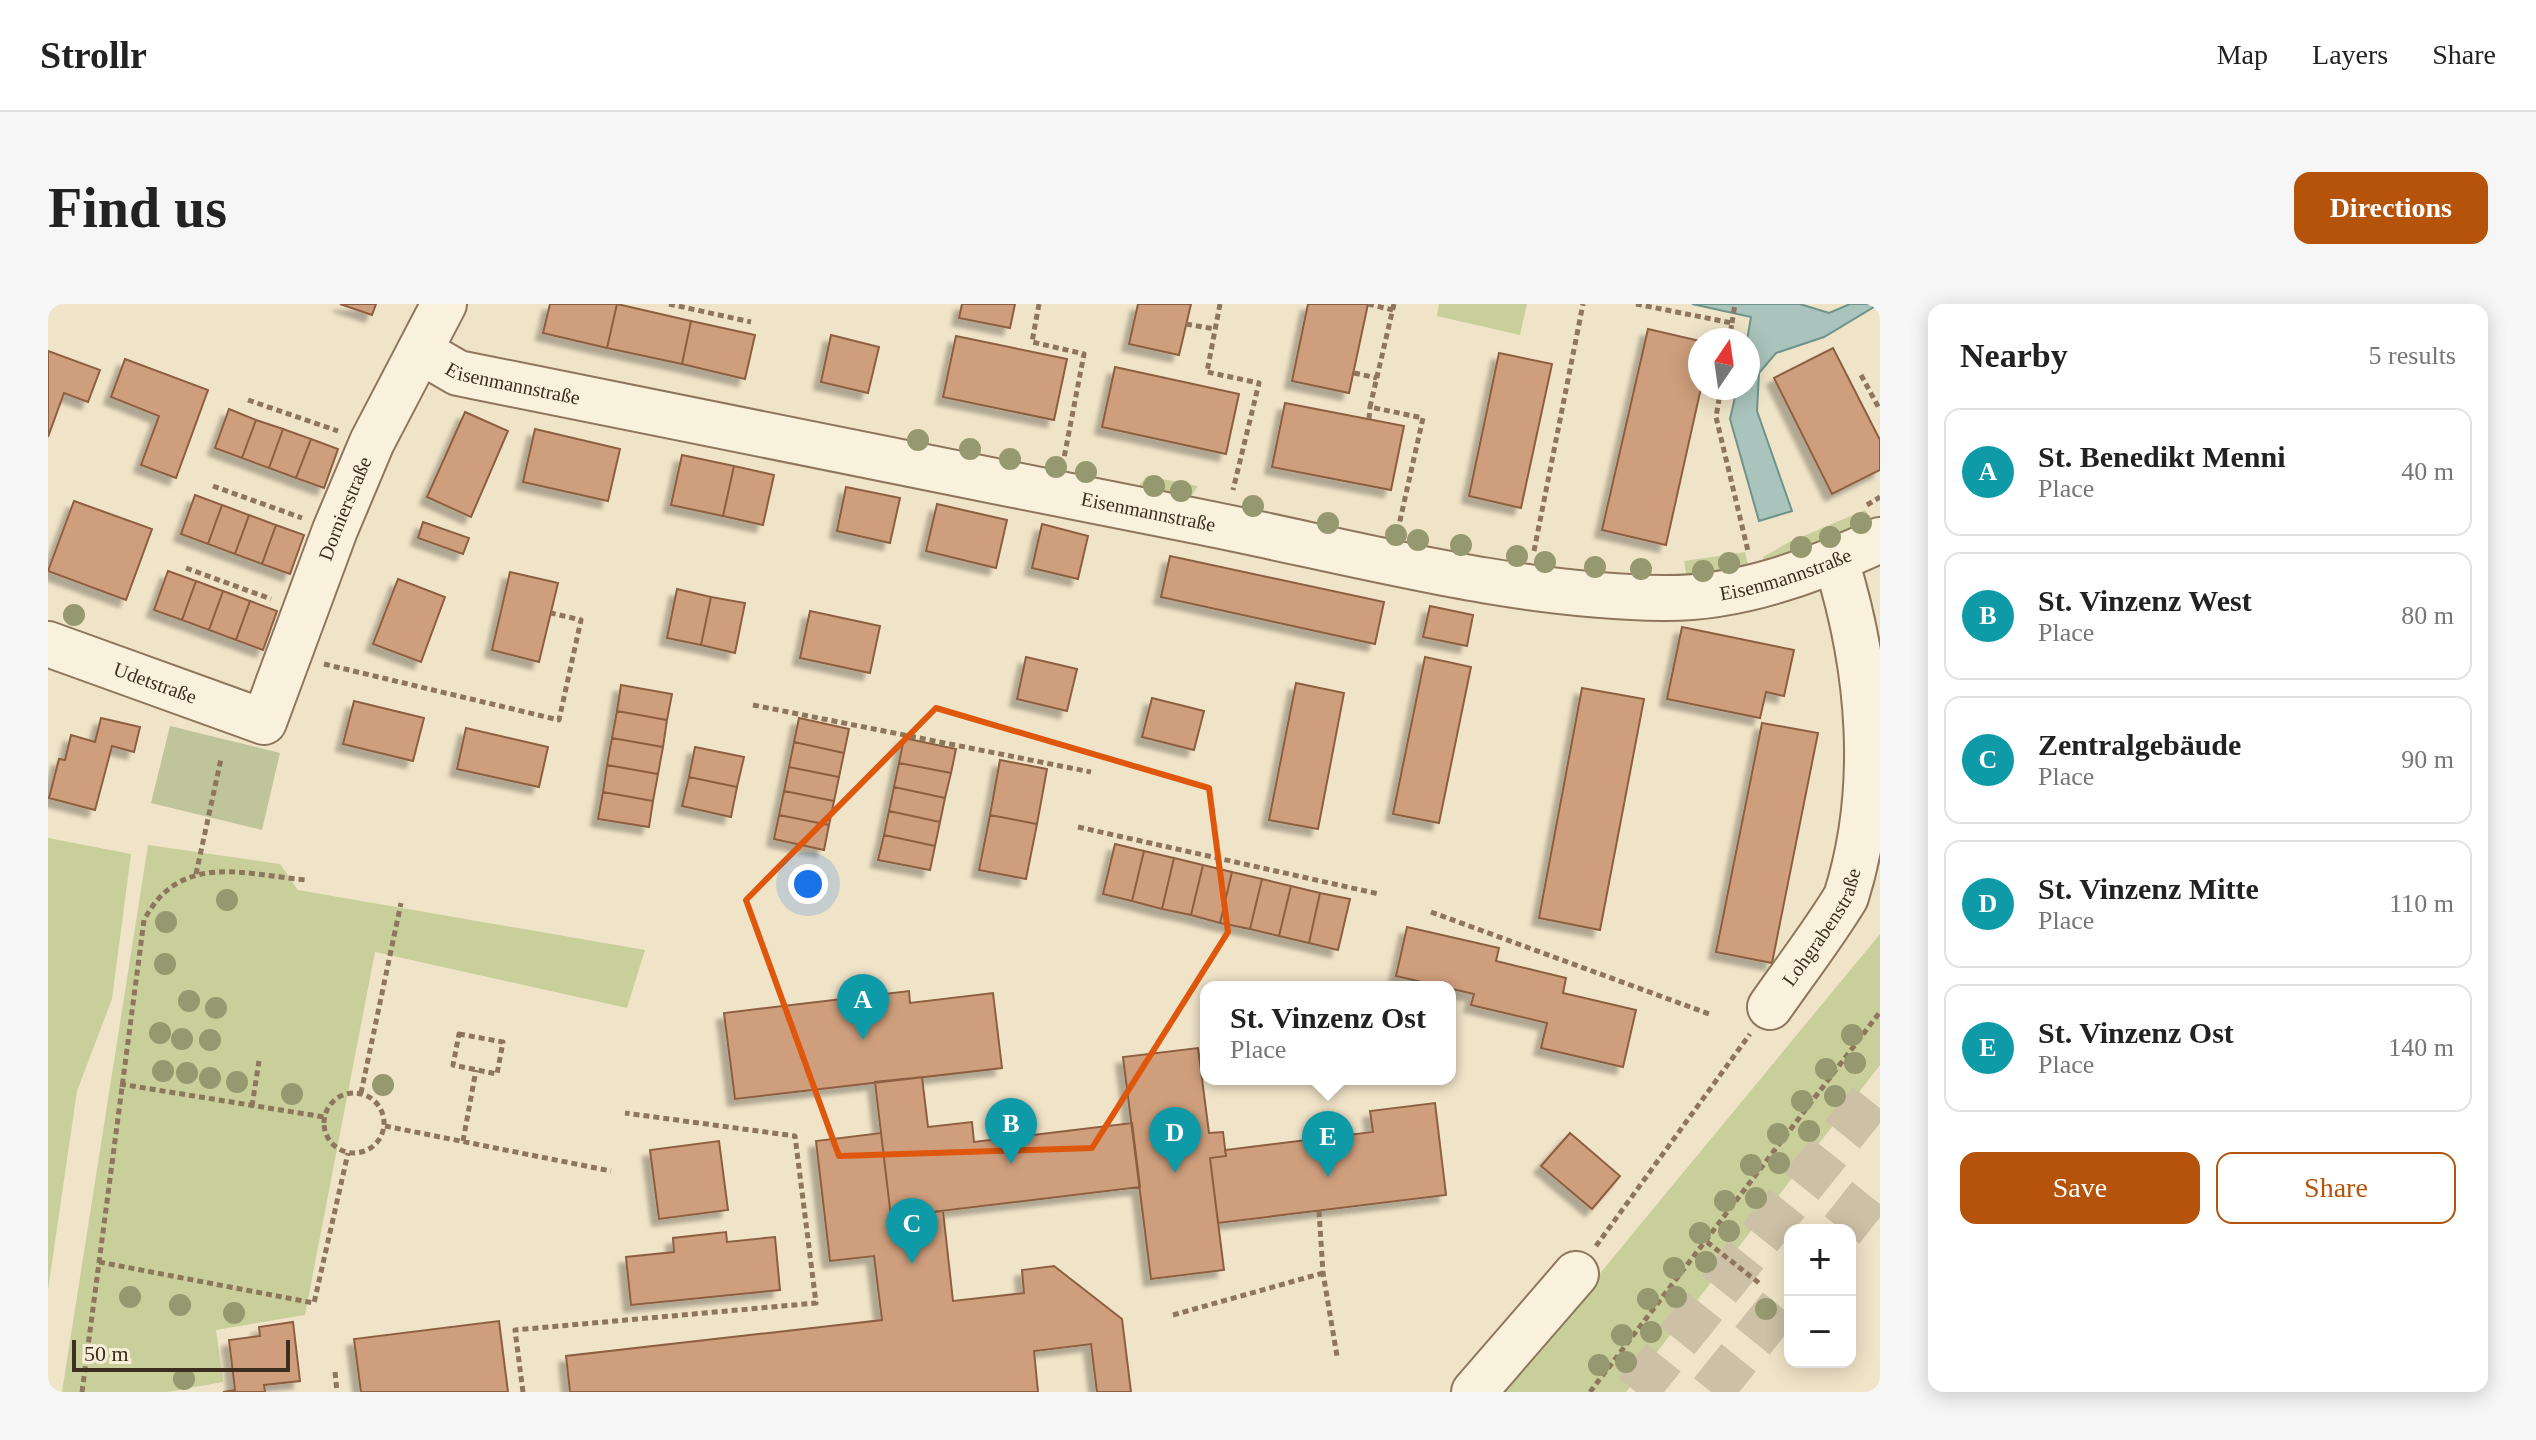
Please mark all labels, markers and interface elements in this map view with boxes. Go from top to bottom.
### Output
text: Strollr [40,34,147,76]
text: Map [2217,39,2268,70]
text: Layers [2312,39,2388,70]
text: Share [2432,39,2496,70]
button: Directions [2294,172,2488,244]
text: Find us [48,177,227,239]
north arrow [1688,328,1760,400]
text: Nearby [1960,337,2068,374]
text: 5 results [2369,341,2456,370]
street label: Eisenmannstraße [442,357,582,409]
text: St. Benedikt Menni [2038,440,2286,473]
street label: Dornierstraße [314,453,376,563]
text: A [1979,457,1997,486]
text: 40 m [2401,457,2454,486]
text: Place [2038,474,2094,503]
street label: Eisenmannstraße [1079,487,1218,536]
street label: Eisenmannstraße [1718,543,1855,605]
text: St. Vinzenz West [2038,584,2252,617]
text: B [1979,601,1997,630]
text: 80 m [2401,601,2454,630]
text: Place [2038,618,2094,647]
street label: Udetstraße [111,658,200,708]
text: Zentralgebäude [2038,728,2241,761]
text: C [1979,745,1997,774]
text: 90 m [2401,745,2454,774]
text: Place [2038,762,2094,791]
your location [788,864,828,904]
street label: Lohgrabenstraße [1778,866,1865,990]
text: St. Vinzenz Mitte [2038,872,2259,905]
text: D [1979,889,1997,918]
text: 110 m [2389,889,2454,918]
text: Place [2038,906,2094,935]
pin: A [837,974,889,1040]
popup [1200,981,1456,1085]
text: St. Vinzenz Ost [1230,1001,1426,1034]
text: St. Vinzenz Ost [2038,1016,2234,1049]
text: E [1979,1033,1997,1062]
text: 140 m [2388,1033,2454,1062]
text: Place [1230,1035,1286,1064]
text: Place [2038,1050,2094,1079]
pin: B [985,1098,1037,1164]
pin: D [1149,1107,1201,1173]
pin: E [1302,1111,1354,1177]
button: Save [1960,1152,2200,1224]
button: Share [2216,1152,2456,1224]
pin: C [886,1198,938,1264]
map controls [1784,1224,1856,1368]
button: + [1784,1224,1856,1296]
button: − [1784,1296,1856,1368]
scale bar [72,1336,290,1372]
text: 50 m [84,1341,129,1366]

